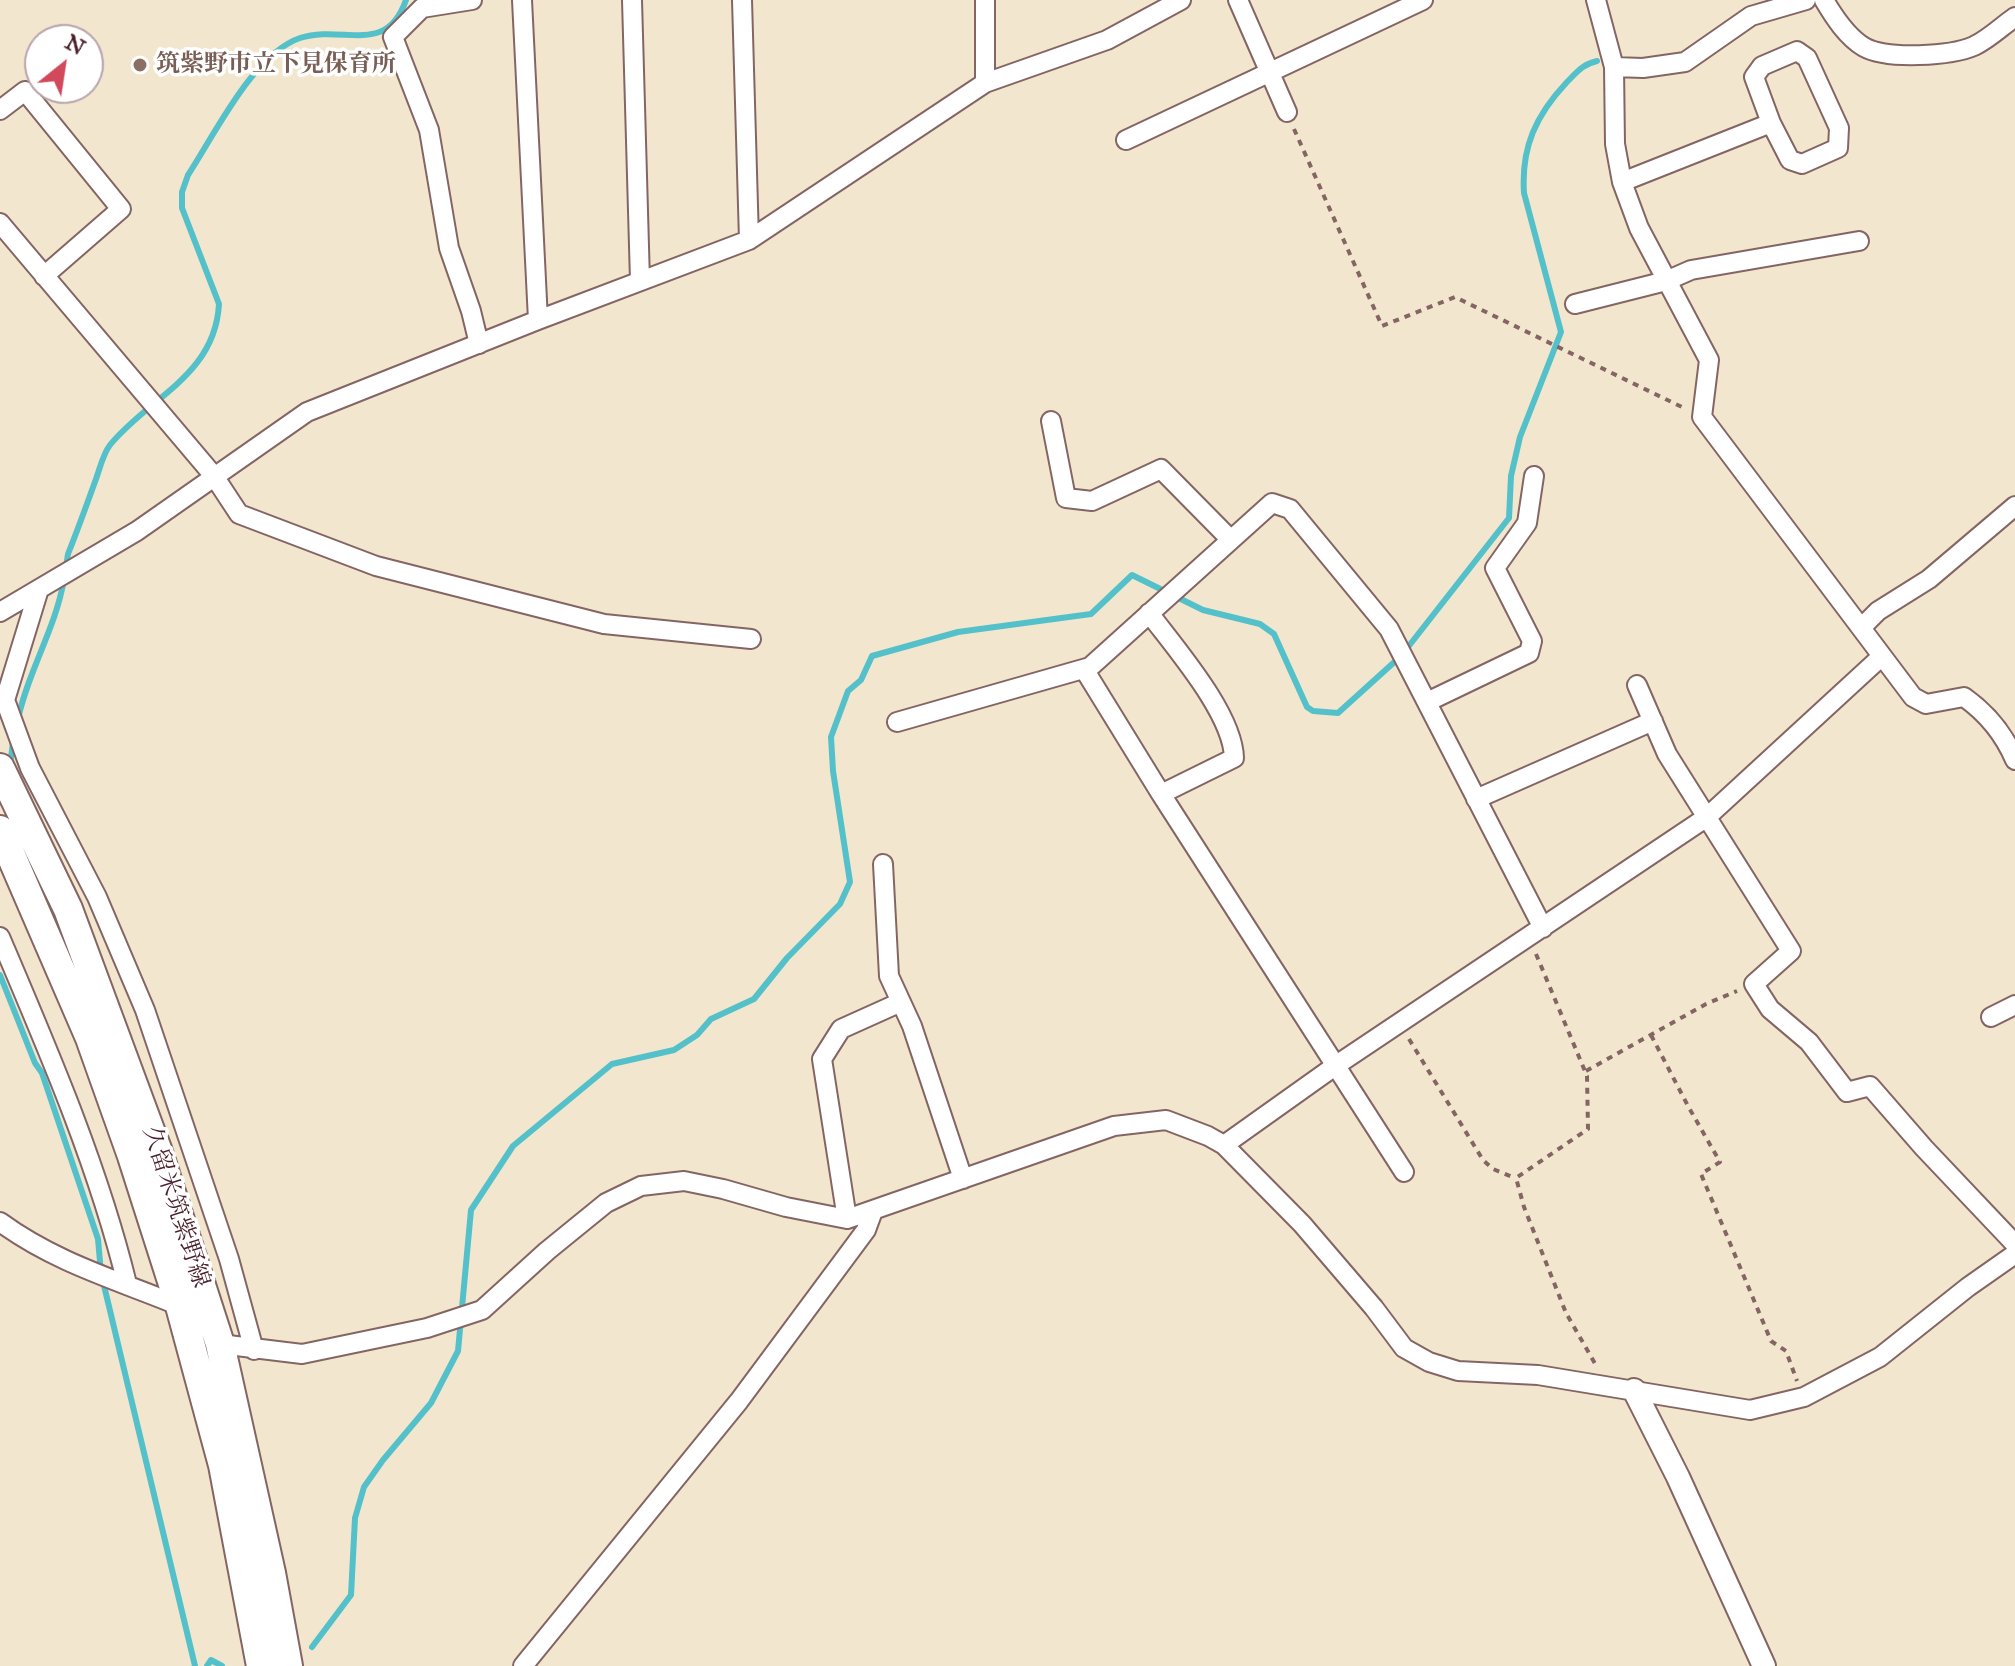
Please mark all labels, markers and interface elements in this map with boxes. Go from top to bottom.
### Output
north arrow [24,24,104,104]
text: N [60,28,90,61]
place label: 筑紫野市立下見保育所 [156,51,396,79]
marker: 筑紫野市立下見保育所 [131,56,149,74]
street label: 久留米筑紫野線 [135,1123,215,1291]

